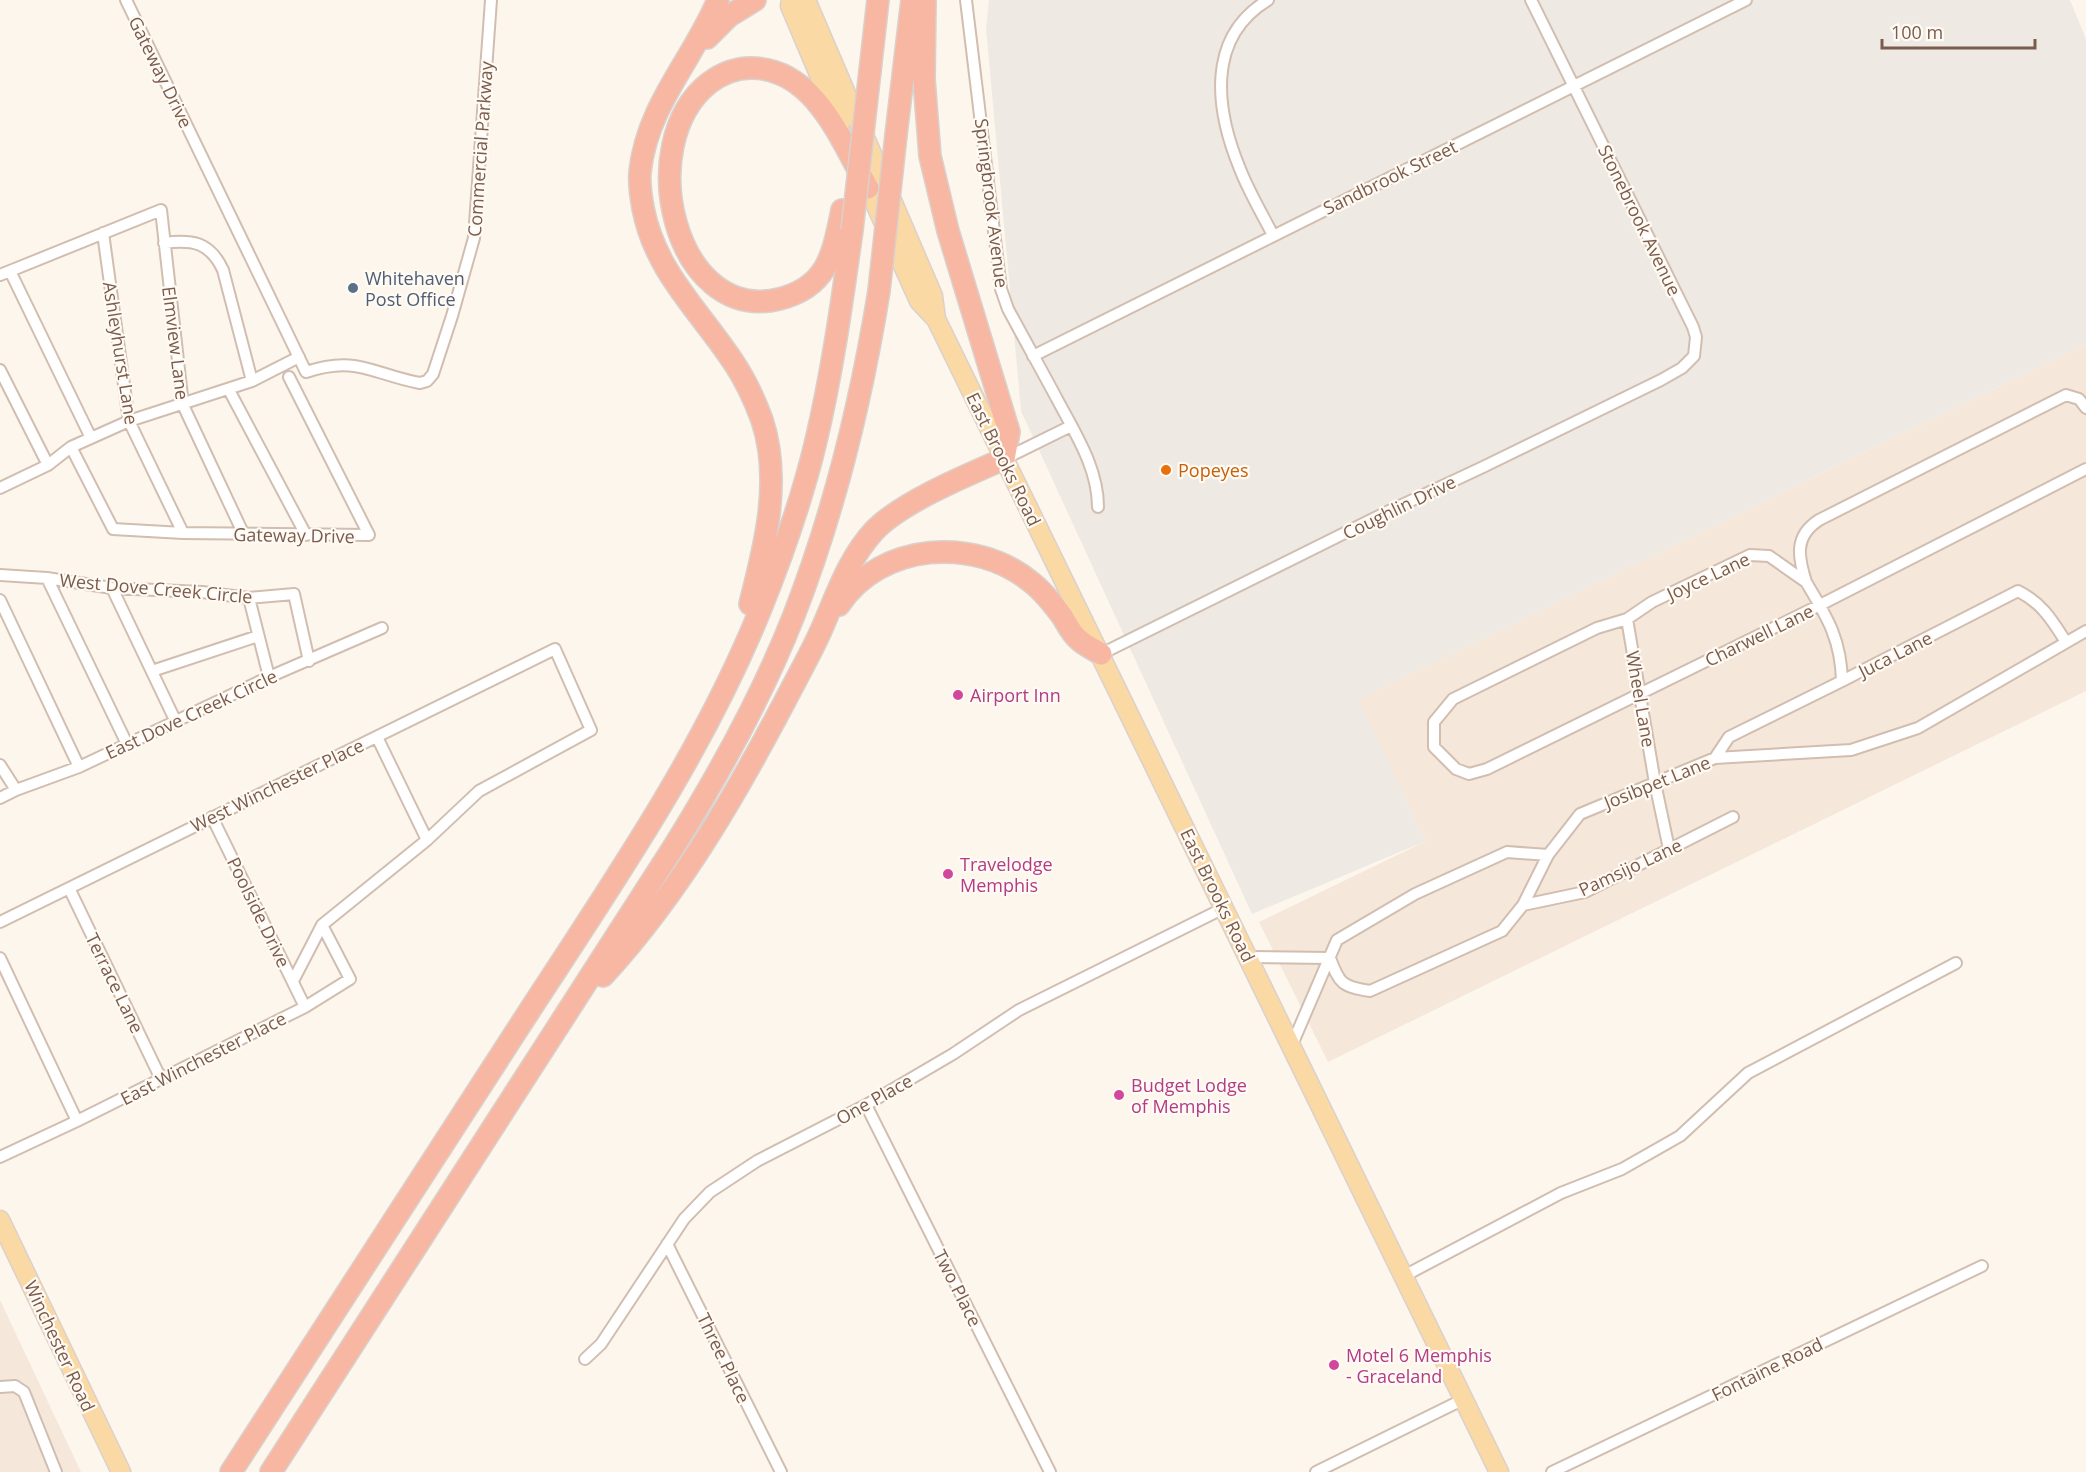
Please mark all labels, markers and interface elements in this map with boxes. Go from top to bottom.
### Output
street label: Gateway Drive [124,12,198,132]
scale bar [1882,12,2035,50]
text: 100 m [1891,20,1943,44]
street label: Commercial Parkway [462,59,498,238]
street label: Springbrook Avenue [970,117,1014,289]
street label: Sandbrook Street [1319,134,1461,220]
street label: Stonebrook Avenue [1593,141,1687,299]
place label: Whitehaven Post Office [365,266,465,311]
street label: Ashleyhurst Lane [98,280,144,426]
marker: Whitehaven Post Office [346,281,360,295]
street label: Elmview Lane [157,285,195,401]
street label: East Brooks Road [961,388,1047,530]
place label: Popeyes [1178,458,1248,482]
marker: Popeyes [1159,463,1173,477]
street label: Coughlin Drive [1339,469,1459,545]
street label: Gateway Drive [233,522,355,548]
street label: Joyce Lane [1661,546,1753,606]
street label: West Dove Creek Circle [59,568,253,608]
street label: Charwell Lane [1701,598,1817,672]
street label: Juca Lane [1852,625,1936,684]
street label: Wheel Lane [1621,649,1661,749]
street label: East Dove Creek Circle [101,664,281,764]
place label: Airport Inn [970,683,1061,707]
marker: Airport Inn [951,688,965,702]
street label: West Winchester Place [187,733,367,837]
street label: Josibpet Lane [1598,750,1714,815]
street label: East Brooks Road [1175,824,1261,966]
street label: Pamsijo Lane [1575,833,1685,901]
place label: Travelodge Memphis [960,852,1053,897]
street label: Poolside Drive [222,853,296,971]
marker: Travelodge Memphis [941,867,955,881]
street label: Terrace Lane [80,929,150,1037]
street label: East Winchester Place [116,1006,290,1110]
street label: One Place [831,1068,917,1130]
place label: Budget Lodge of Memphis [1131,1073,1247,1118]
marker: Budget Lodge of Memphis [1112,1088,1126,1102]
street label: Two Place [928,1245,988,1331]
street label: Winchester Road [19,1277,101,1415]
street label: Three Place [692,1309,756,1407]
street label: Fontaine Road [1707,1332,1827,1406]
place label: Motel 6 Memphis - Graceland [1346,1343,1492,1388]
marker: Motel 6 Memphis - Graceland [1327,1358,1341,1372]

